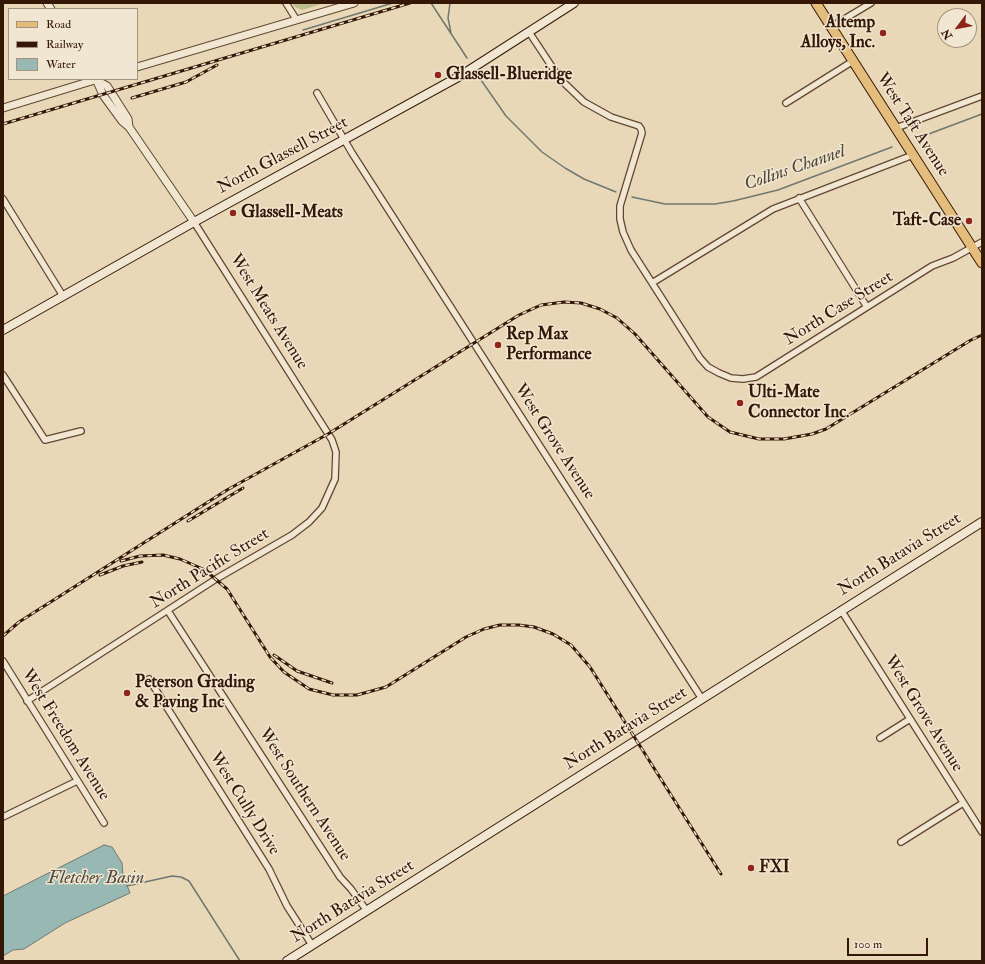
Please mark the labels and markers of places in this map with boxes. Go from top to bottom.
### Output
place label: Altemp Alloys, Inc. [801,13,875,53]
marker: Altemp Alloys, Inc. [878,28,888,38]
place label: Glassell-Blueridge [446,65,572,85]
marker: Glassell-Blueridge [433,70,443,80]
place label: Glassell-Meats [241,203,343,223]
marker: Glassell-Meats [228,208,238,218]
place label: Taft-Case [893,211,961,231]
marker: Taft-Case [964,216,974,226]
place label: Rep Max Performance [506,325,592,365]
marker: Rep Max Performance [493,340,503,350]
place label: Ulti-Mate Connector Inc. [748,383,849,423]
marker: Ulti-Mate Connector Inc. [735,398,745,408]
place label: Peterson Grading & Paving Inc [135,673,255,713]
marker: Peterson Grading & Paving Inc [122,688,132,698]
place label: FXI [759,858,790,878]
marker: FXI [746,863,756,873]

